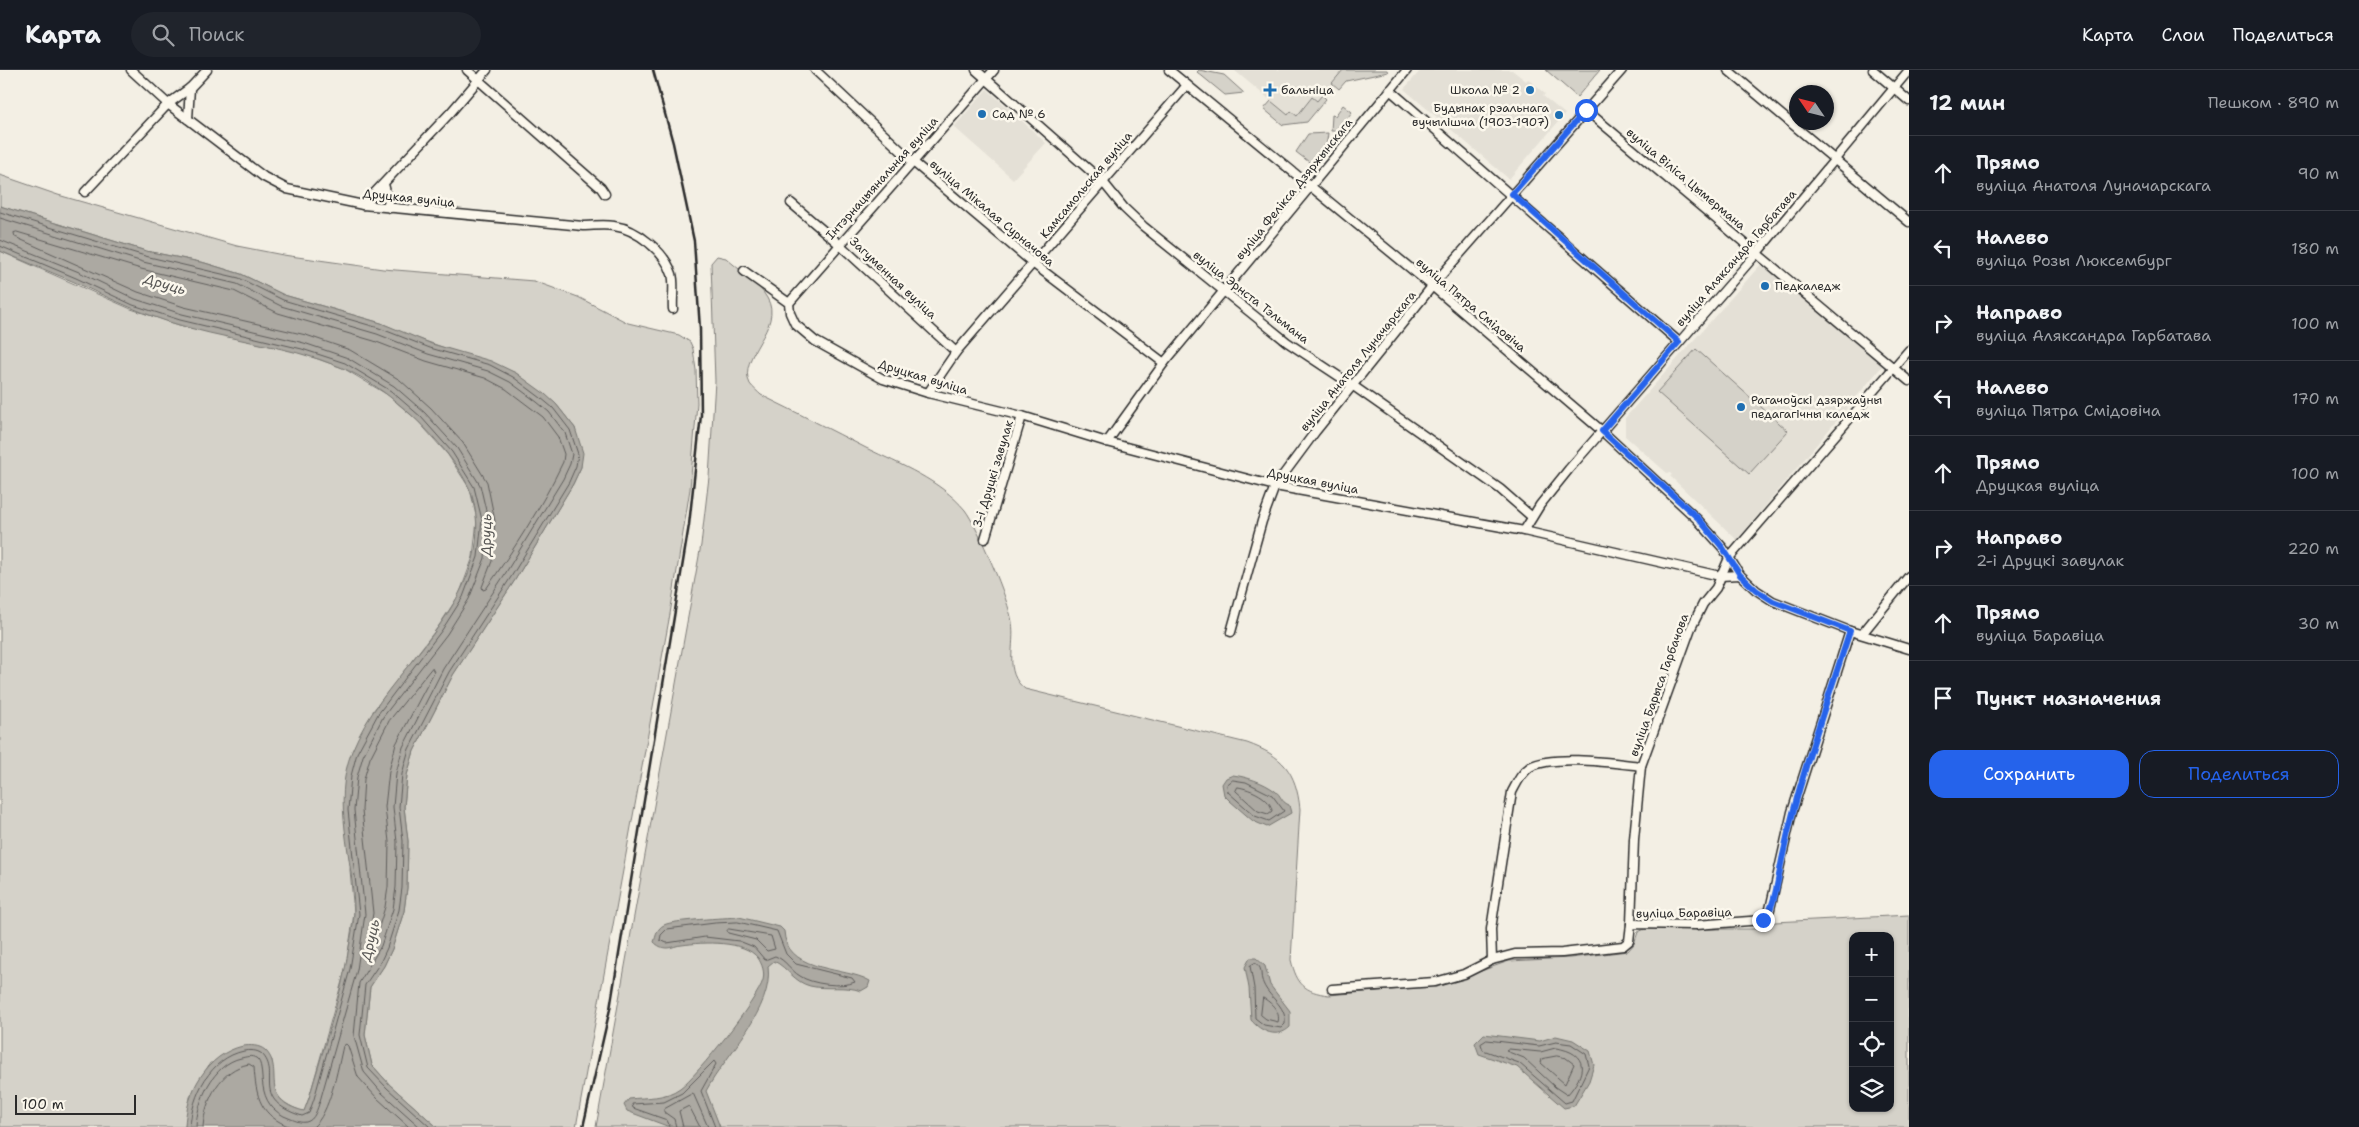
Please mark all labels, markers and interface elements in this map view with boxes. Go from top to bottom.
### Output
search box [131,12,481,57]
text: Карта [25,19,101,51]
icon: search [149,21,177,49]
text: Поиск [189,22,244,47]
text: Карта [2082,23,2133,47]
text: Слои [2161,23,2205,47]
text: Поделиться [2233,23,2334,47]
place label: бальніца [1281,82,1334,98]
place label: Школа № 2 [1450,82,1520,98]
marker: бальніца [1263,83,1277,97]
marker: Школа № 2 [1524,84,1536,96]
north arrow [1789,85,1834,130]
text: 12 мин [1929,89,2005,117]
text: Пешком · 890 m [2208,92,2339,113]
route start [1575,99,1598,122]
place label: Будынак рэальнага вучылішча (1903-1907) [1412,100,1550,130]
place label: Сад № 6 [992,106,1046,122]
marker: Сад № 6 [976,108,988,120]
marker: Будынак рэальнага вучылішча (1903-1907) [1553,109,1565,121]
street label: Інтэрнацыянальная вуліца [822,113,942,243]
street label: вуліца Фелікса Дзяржынскага [1232,115,1356,263]
street label: вуліца Віліса Цымермана [1623,124,1749,234]
street label: Камсамольская вуліца [1036,128,1136,242]
text: Прямо [1976,150,2040,175]
street label: вуліца Мікалая Сурначова [926,156,1058,270]
icon: ahead [1929,159,1957,187]
text: 90 m [2298,163,2339,184]
text: вуліца Анатоля Луначарскага [1976,175,2211,196]
street label: Друцкая вуліца [362,185,456,211]
street label: вуліца Аляксандра Гарбатава [1672,186,1800,330]
text: Налево [1976,225,2049,250]
street label: Загуменная вуліца [846,234,940,323]
icon: left [1929,234,1957,262]
text: 180 m [2291,238,2339,259]
street label: вуліца Эрнста Тэльмана [1190,247,1313,348]
text: вуліца Розы Люксембург [1976,250,2172,271]
street label: вуліца Пятра Смідовіча [1413,254,1530,356]
water label: Друць [141,269,188,299]
place label: Педкаледж [1775,278,1840,294]
marker: Педкаледж [1759,280,1771,292]
street label: вуліца Анатоля Луначарскага [1296,287,1420,434]
text: Направо [1976,300,2062,325]
icon: right [1929,309,1957,337]
text: 100 m [2291,313,2339,334]
text: вуліца Аляксандра Гарбатава [1976,325,2211,346]
street label: Друцкая вуліца [876,356,970,398]
text: Налево [1976,375,2049,400]
icon: left [1929,384,1957,412]
text: 170 m [2292,388,2339,409]
place label: Рагачоўскі дзяржаўны педагагічны каледж [1751,392,1882,422]
text: вуліца Пятра Смідовіча [1976,400,2161,421]
marker: Рагачоўскі дзяржаўны педагагічны каледж [1735,401,1747,413]
street label: 3-і Друцкі завулак [969,418,1017,530]
text: Прямо [1976,450,2040,475]
icon: ahead [1929,459,1957,487]
text: 100 m [2291,463,2339,484]
street label: Друцкая вуліца [1266,464,1360,498]
text: Друцкая вуліца [1976,475,2099,496]
water label: Друць [477,514,495,557]
text: Направо [1976,525,2062,550]
icon: right [1929,534,1957,562]
text: 220 m [2287,538,2339,559]
text: 2-і Друцкі завулак [1976,550,2124,571]
text: Прямо [1976,600,2040,625]
icon: ahead [1929,609,1957,637]
street label: вуліца Барыса Гарбачова [1626,611,1693,759]
text: 30 m [2298,613,2339,634]
text: вуліца Баравіца [1976,625,2104,646]
icon: arrive [1929,684,1957,712]
text: Пункт назначения [1976,686,2161,711]
button: Сохранить [1929,750,2129,798]
button: Поделиться [2139,750,2339,798]
street label: вуліца Баравіца [1636,904,1733,922]
route end [1752,909,1775,932]
water label: Друць [356,917,384,964]
map controls [1849,932,1894,1112]
button: + [1849,932,1894,977]
button: − [1849,977,1894,1022]
button: locate [1849,1022,1894,1067]
button: layers [1849,1067,1894,1112]
scale bar [15,1092,136,1115]
text: 100 m [22,1095,64,1113]

